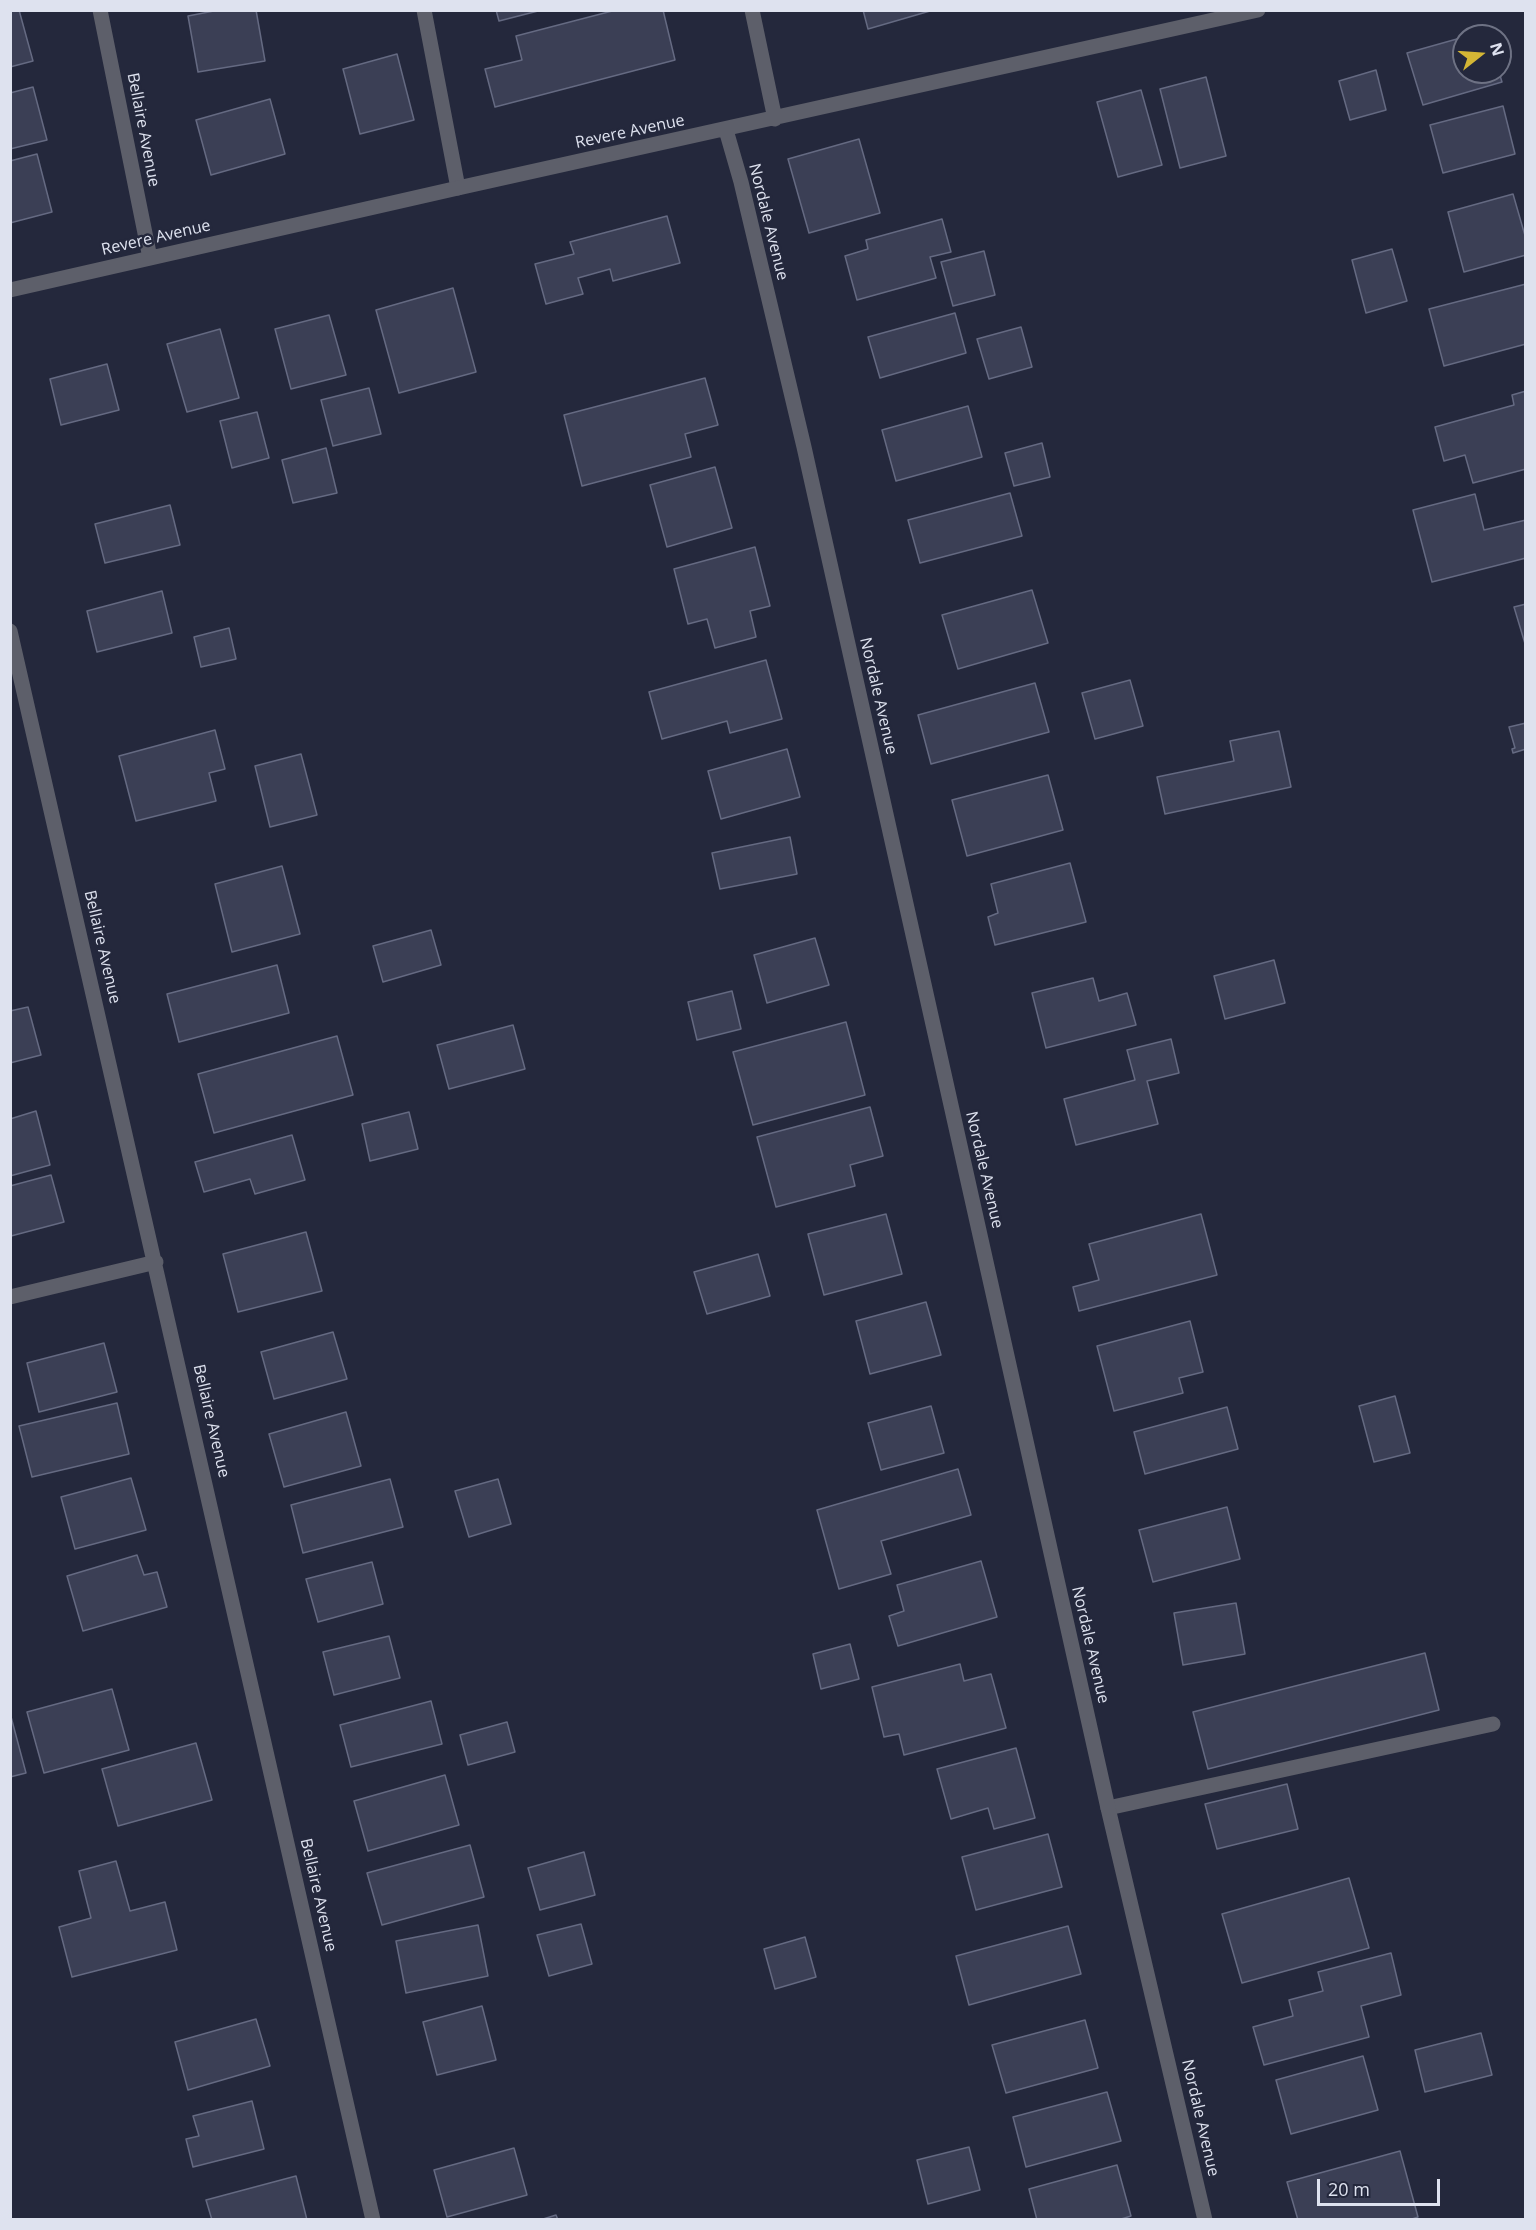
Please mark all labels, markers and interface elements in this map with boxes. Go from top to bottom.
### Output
north arrow [1452,24,1512,84]
text: N [1485,40,1510,59]
street label: Bellaire Avenue [123,71,163,189]
street label: Revere Avenue [574,111,686,153]
street label: Nordale Avenue [744,162,792,282]
street label: Revere Avenue [100,216,212,260]
street label: Nordale Avenue [855,635,901,757]
street label: Bellaire Avenue [80,888,124,1006]
street label: Nordale Avenue [961,1109,1007,1231]
street label: Bellaire Avenue [189,1362,233,1480]
street label: Nordale Avenue [1067,1584,1113,1706]
street label: Bellaire Avenue [296,1836,340,1954]
street label: Nordale Avenue [1177,2057,1223,2179]
scale bar [1320,2167,1443,2205]
text: 20 m [1328,2177,1370,2201]

